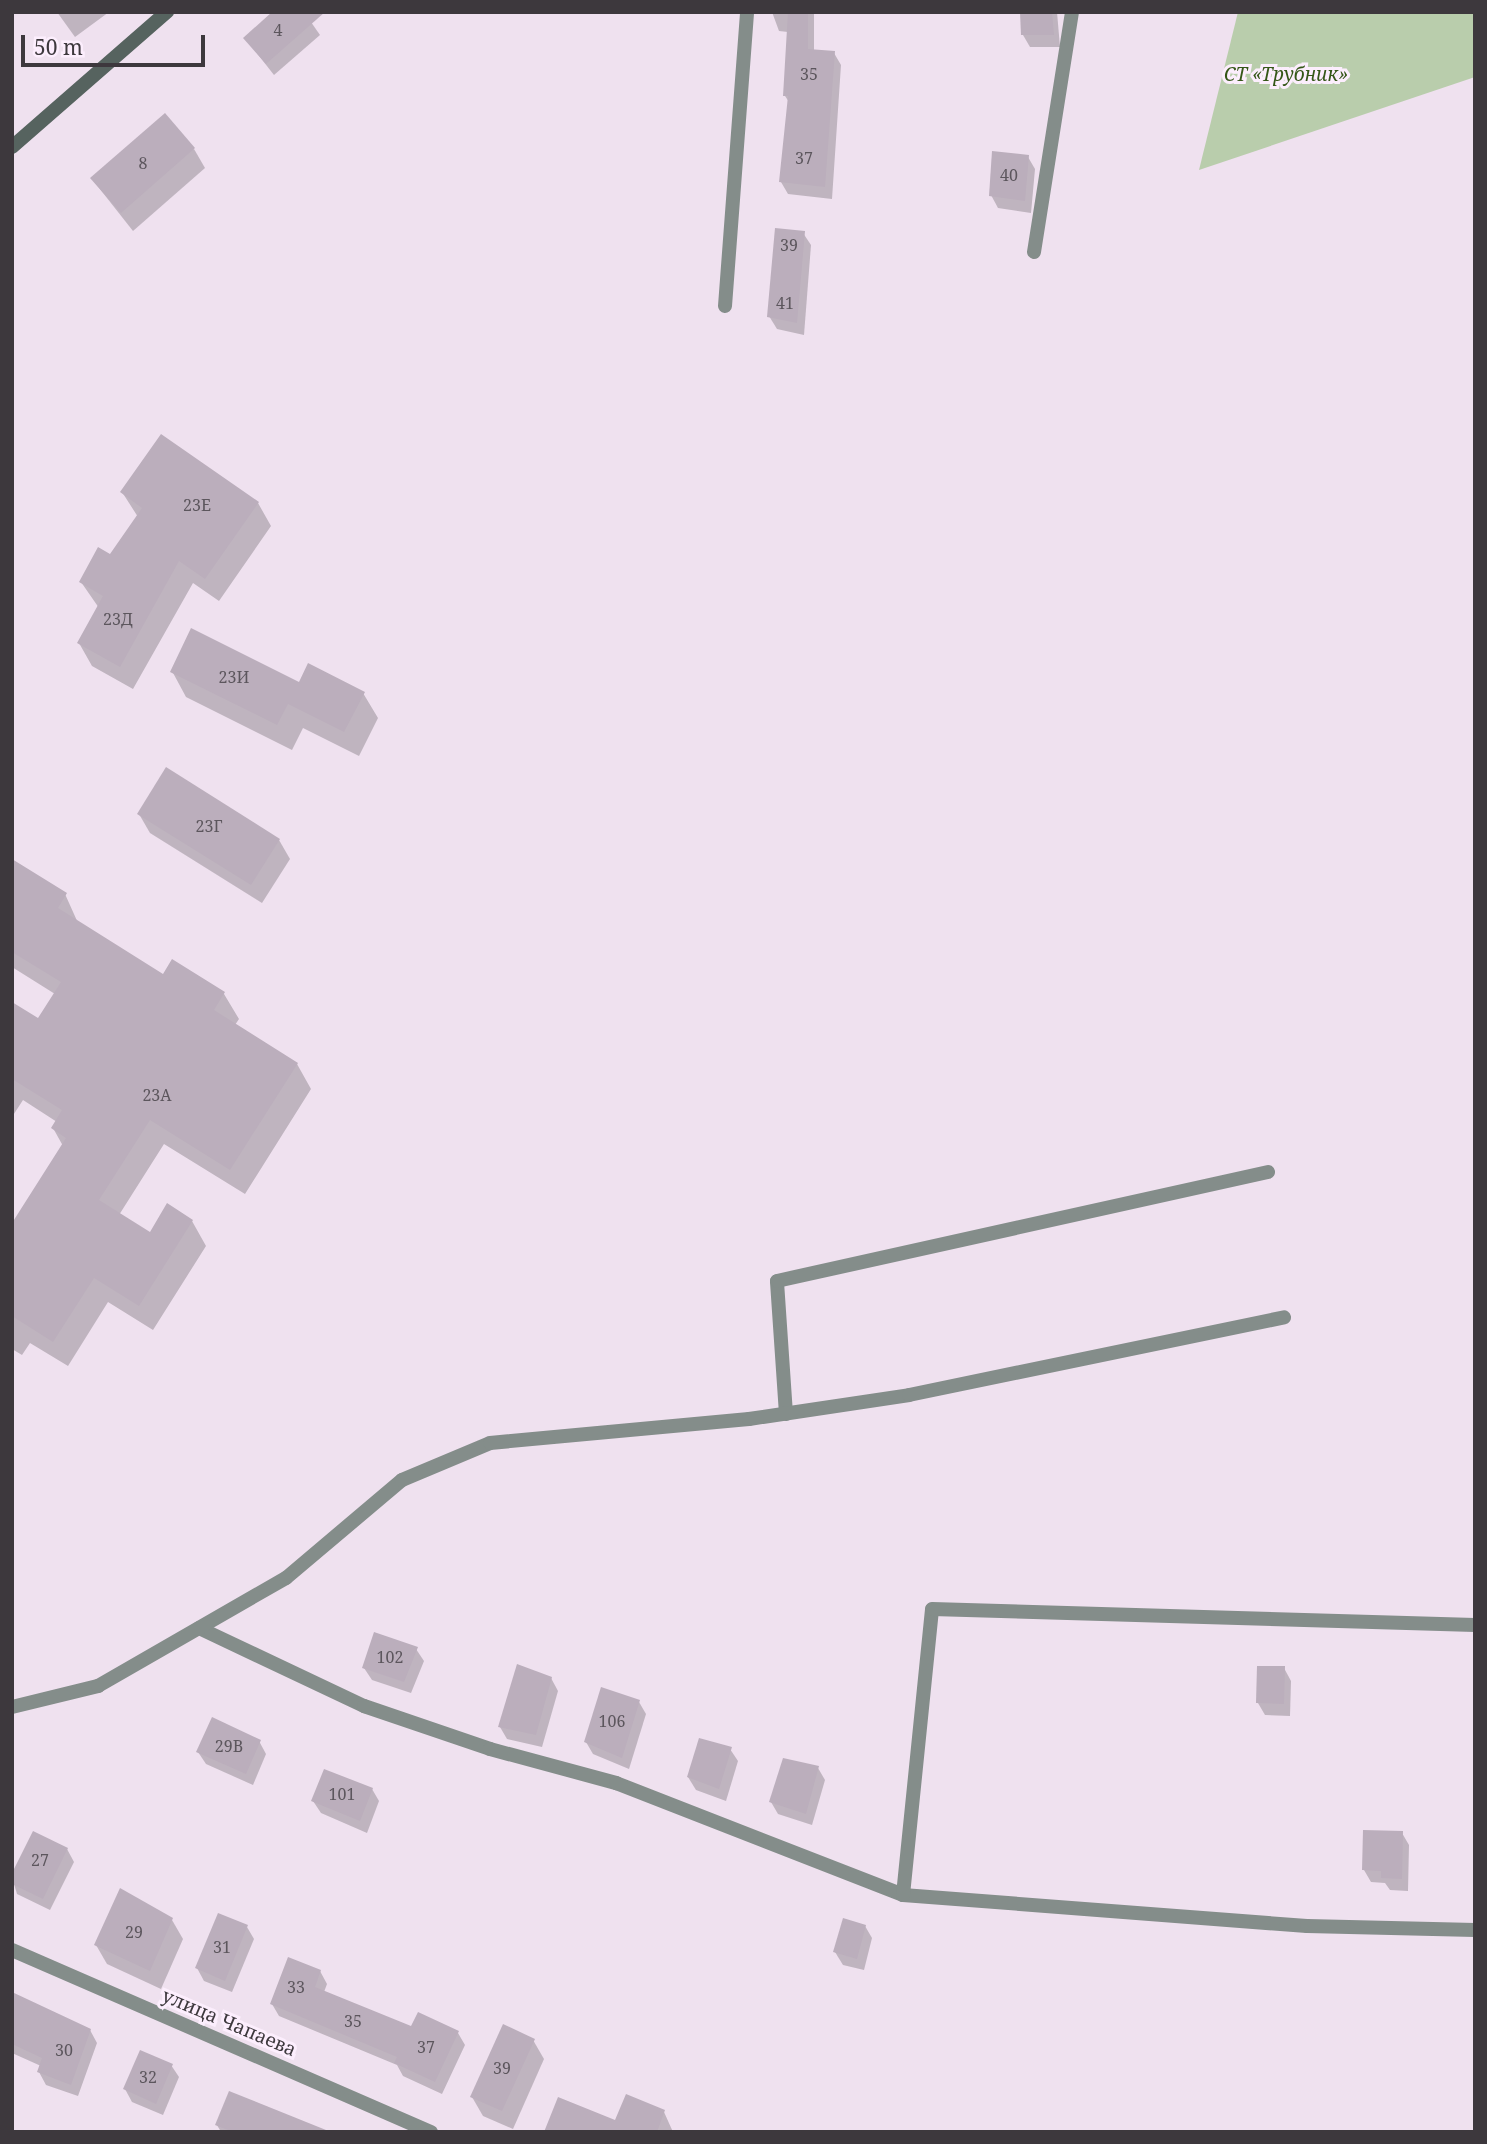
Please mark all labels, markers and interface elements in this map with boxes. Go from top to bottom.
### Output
house number: 4 [274,20,282,40]
scale bar [24,21,208,65]
text: 50 m [34,33,83,61]
house number: 35 [800,64,818,84]
park label: СТ «Трубник» [1224,64,1348,86]
house number: 37 [795,148,813,168]
house number: 8 [139,153,147,173]
house number: 40 [1000,165,1018,185]
house number: 39 [780,235,798,255]
house number: 41 [776,293,794,313]
house number: 23Е [183,495,211,515]
house number: 23Д [103,609,133,629]
house number: 23И [219,667,249,687]
house number: 23Г [196,816,222,836]
house number: 23А [142,1085,172,1105]
house number: 102 [377,1647,403,1667]
house number: 106 [599,1711,625,1731]
house number: 29В [215,1736,243,1756]
house number: 101 [329,1784,355,1804]
house number: 27 [31,1850,49,1870]
house number: 29 [125,1922,143,1942]
house number: 31 [213,1937,231,1957]
house number: 33 [287,1977,305,1997]
street label: улица Чапаева [158,1984,300,2062]
house number: 35 [344,2011,362,2031]
house number: 37 [417,2037,435,2057]
house number: 30 [55,2040,73,2060]
house number: 39 [493,2058,511,2078]
house number: 32 [139,2067,157,2087]

